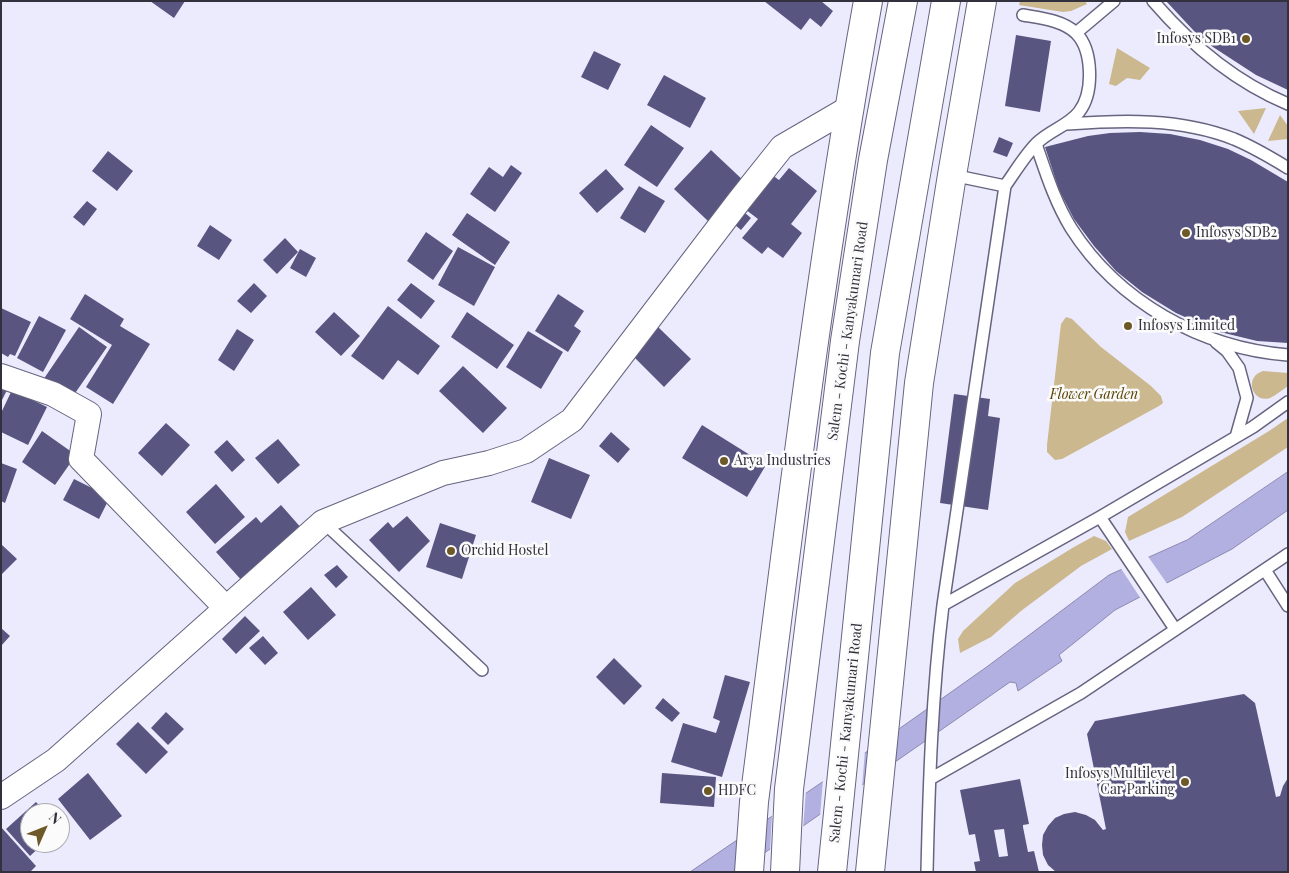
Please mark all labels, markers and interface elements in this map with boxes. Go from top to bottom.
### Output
place label: Infosys SDB1 [1156,31,1236,47]
marker: Infosys SDB1 [1240,33,1252,45]
street label: Salem - Kochi - Kanyakumari Road [824,220,872,442]
place label: Infosys SDB2 [1196,225,1277,241]
marker: Infosys SDB2 [1180,227,1192,239]
place label: Infosys Limited [1138,318,1235,334]
marker: Infosys Limited [1122,320,1134,332]
park label: Flower Garden [1050,387,1138,403]
place label: Arya Industries [734,453,831,469]
marker: Arya Industries [718,455,730,467]
place label: Orchid Hostel [461,543,548,559]
marker: Orchid Hostel [445,545,457,557]
street label: Salem - Kochi - Kanyakumari Road [826,622,866,844]
place label: Infosys Multilevel Car Parking [1065,766,1175,799]
marker: Infosys Multilevel Car Parking [1179,776,1191,788]
place label: HDFC [718,783,756,799]
marker: HDFC [702,785,714,797]
north arrow [20,803,70,853]
text: N [45,808,66,828]

